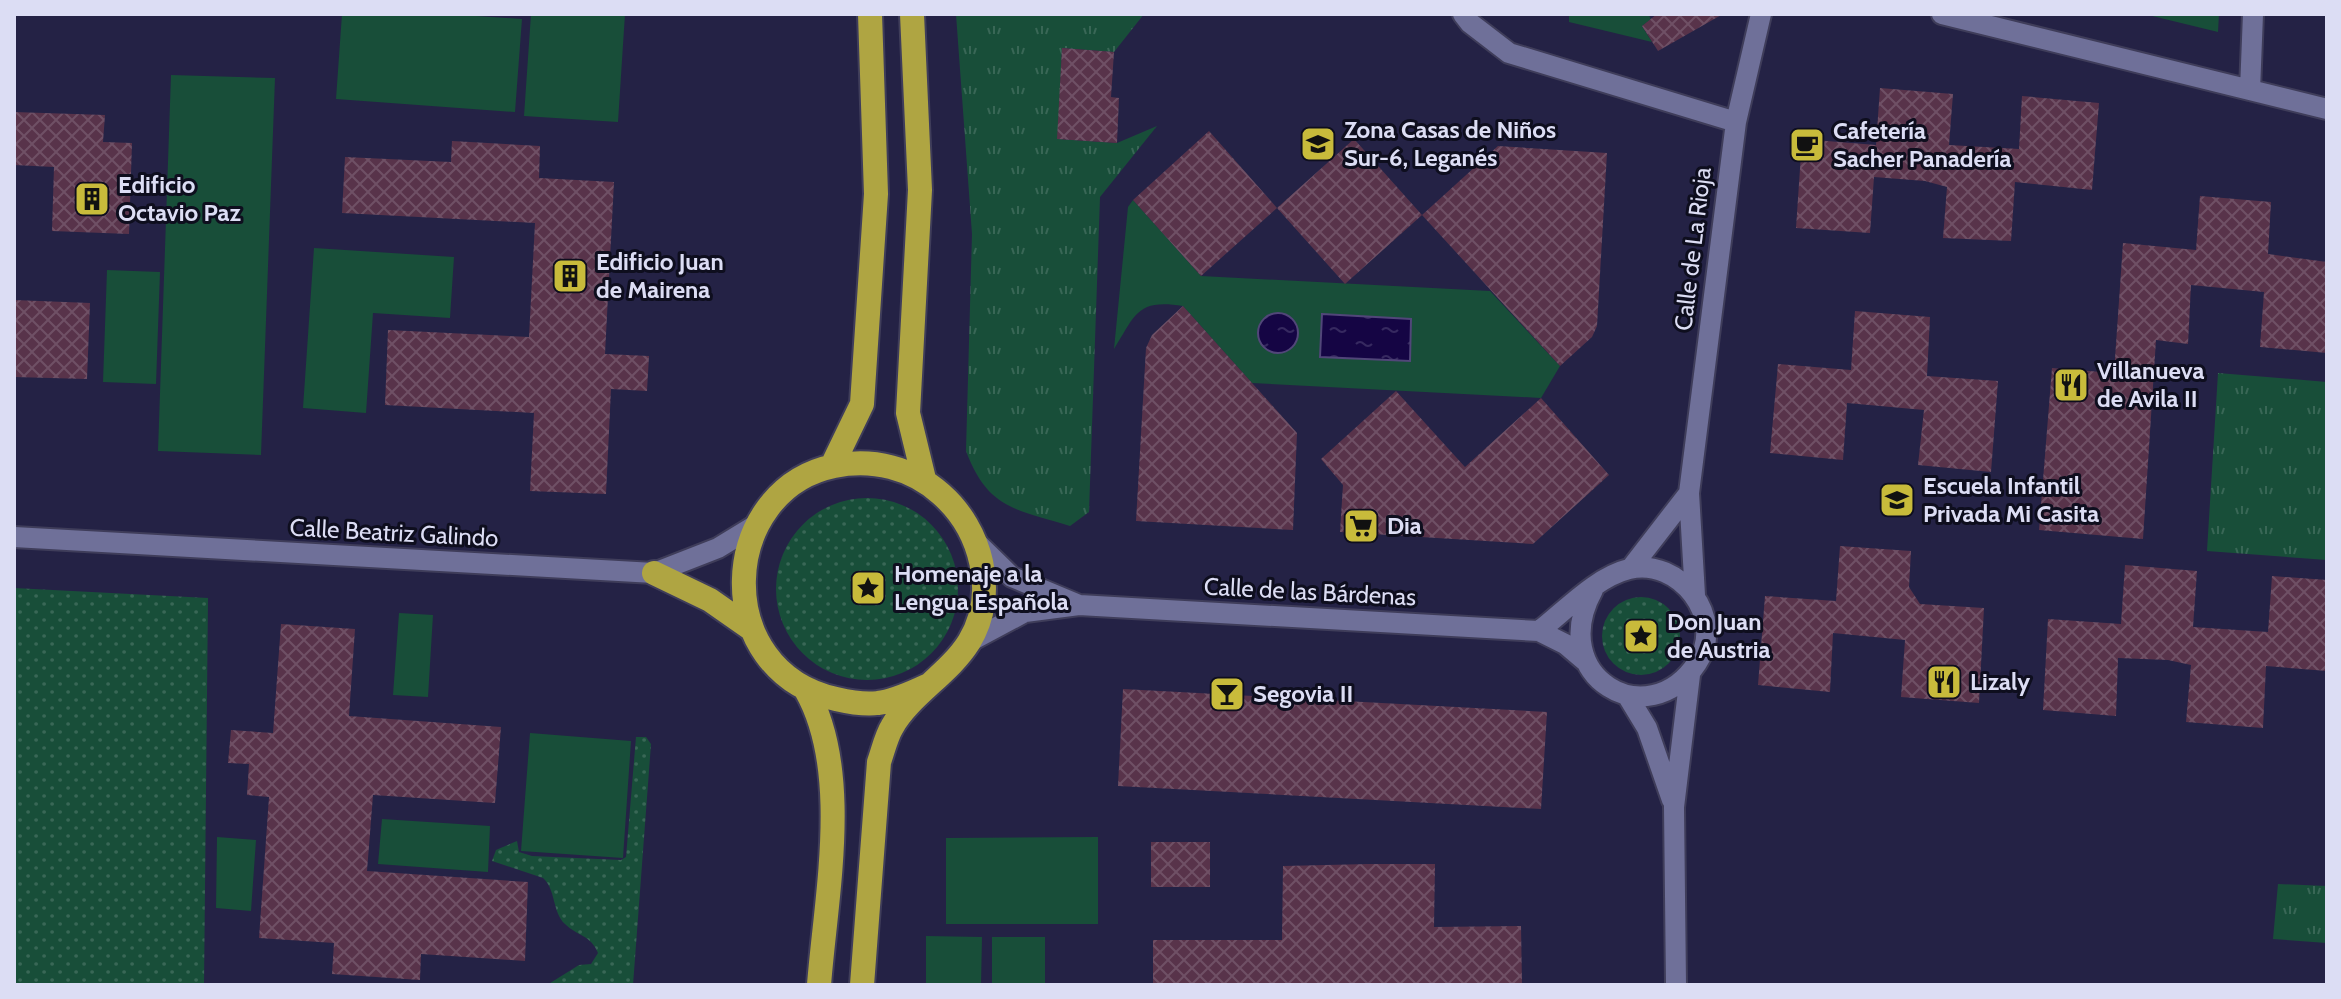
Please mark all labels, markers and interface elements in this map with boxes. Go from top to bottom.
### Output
place label: Zona Casas de Niños Sur-6, Leganés [1344,115,1556,172]
place label: Cafetería Sacher Panadería [1833,116,2012,173]
school or university icon: Zona Casas de Niños Sur-6, Leganés [1299,125,1337,163]
cafe icon: Cafetería Sacher Panadería [1788,126,1826,164]
street label: Calle de La Rioja [1668,165,1717,332]
place label: Edificio Octavio Paz [118,170,241,227]
building icon: Edificio Octavio Paz [73,180,111,218]
place label: Edificio Juan de Mairena [596,247,724,304]
building icon: Edificio Juan de Mairena [551,257,589,295]
place label: Villanueva de Avila II [2097,356,2204,413]
restaurant icon: Villanueva de Avila II [2052,366,2090,404]
place label: Escuela Infantil Privada Mi Casita [1923,471,2099,528]
school or university icon: Escuela Infantil Privada Mi Casita [1878,481,1916,519]
supermarket icon: Dia [1342,507,1380,545]
place label: Dia [1387,511,1422,540]
street label: Calle Beatriz Galindo [289,513,499,552]
place label: Homenaje a la Lengua Española [894,559,1069,616]
place icon: Homenaje a la Lengua Española [849,569,887,607]
street label: Calle de las Bárdenas [1203,571,1417,612]
place label: Don Juan de Austria [1667,607,1770,664]
place icon: Don Juan de Austria [1622,617,1660,655]
restaurant icon: Lizaly [1925,663,1963,701]
place label: Lizaly [1970,667,2030,696]
bar icon: Segovia II [1208,675,1246,713]
place label: Segovia II [1253,679,1353,708]

